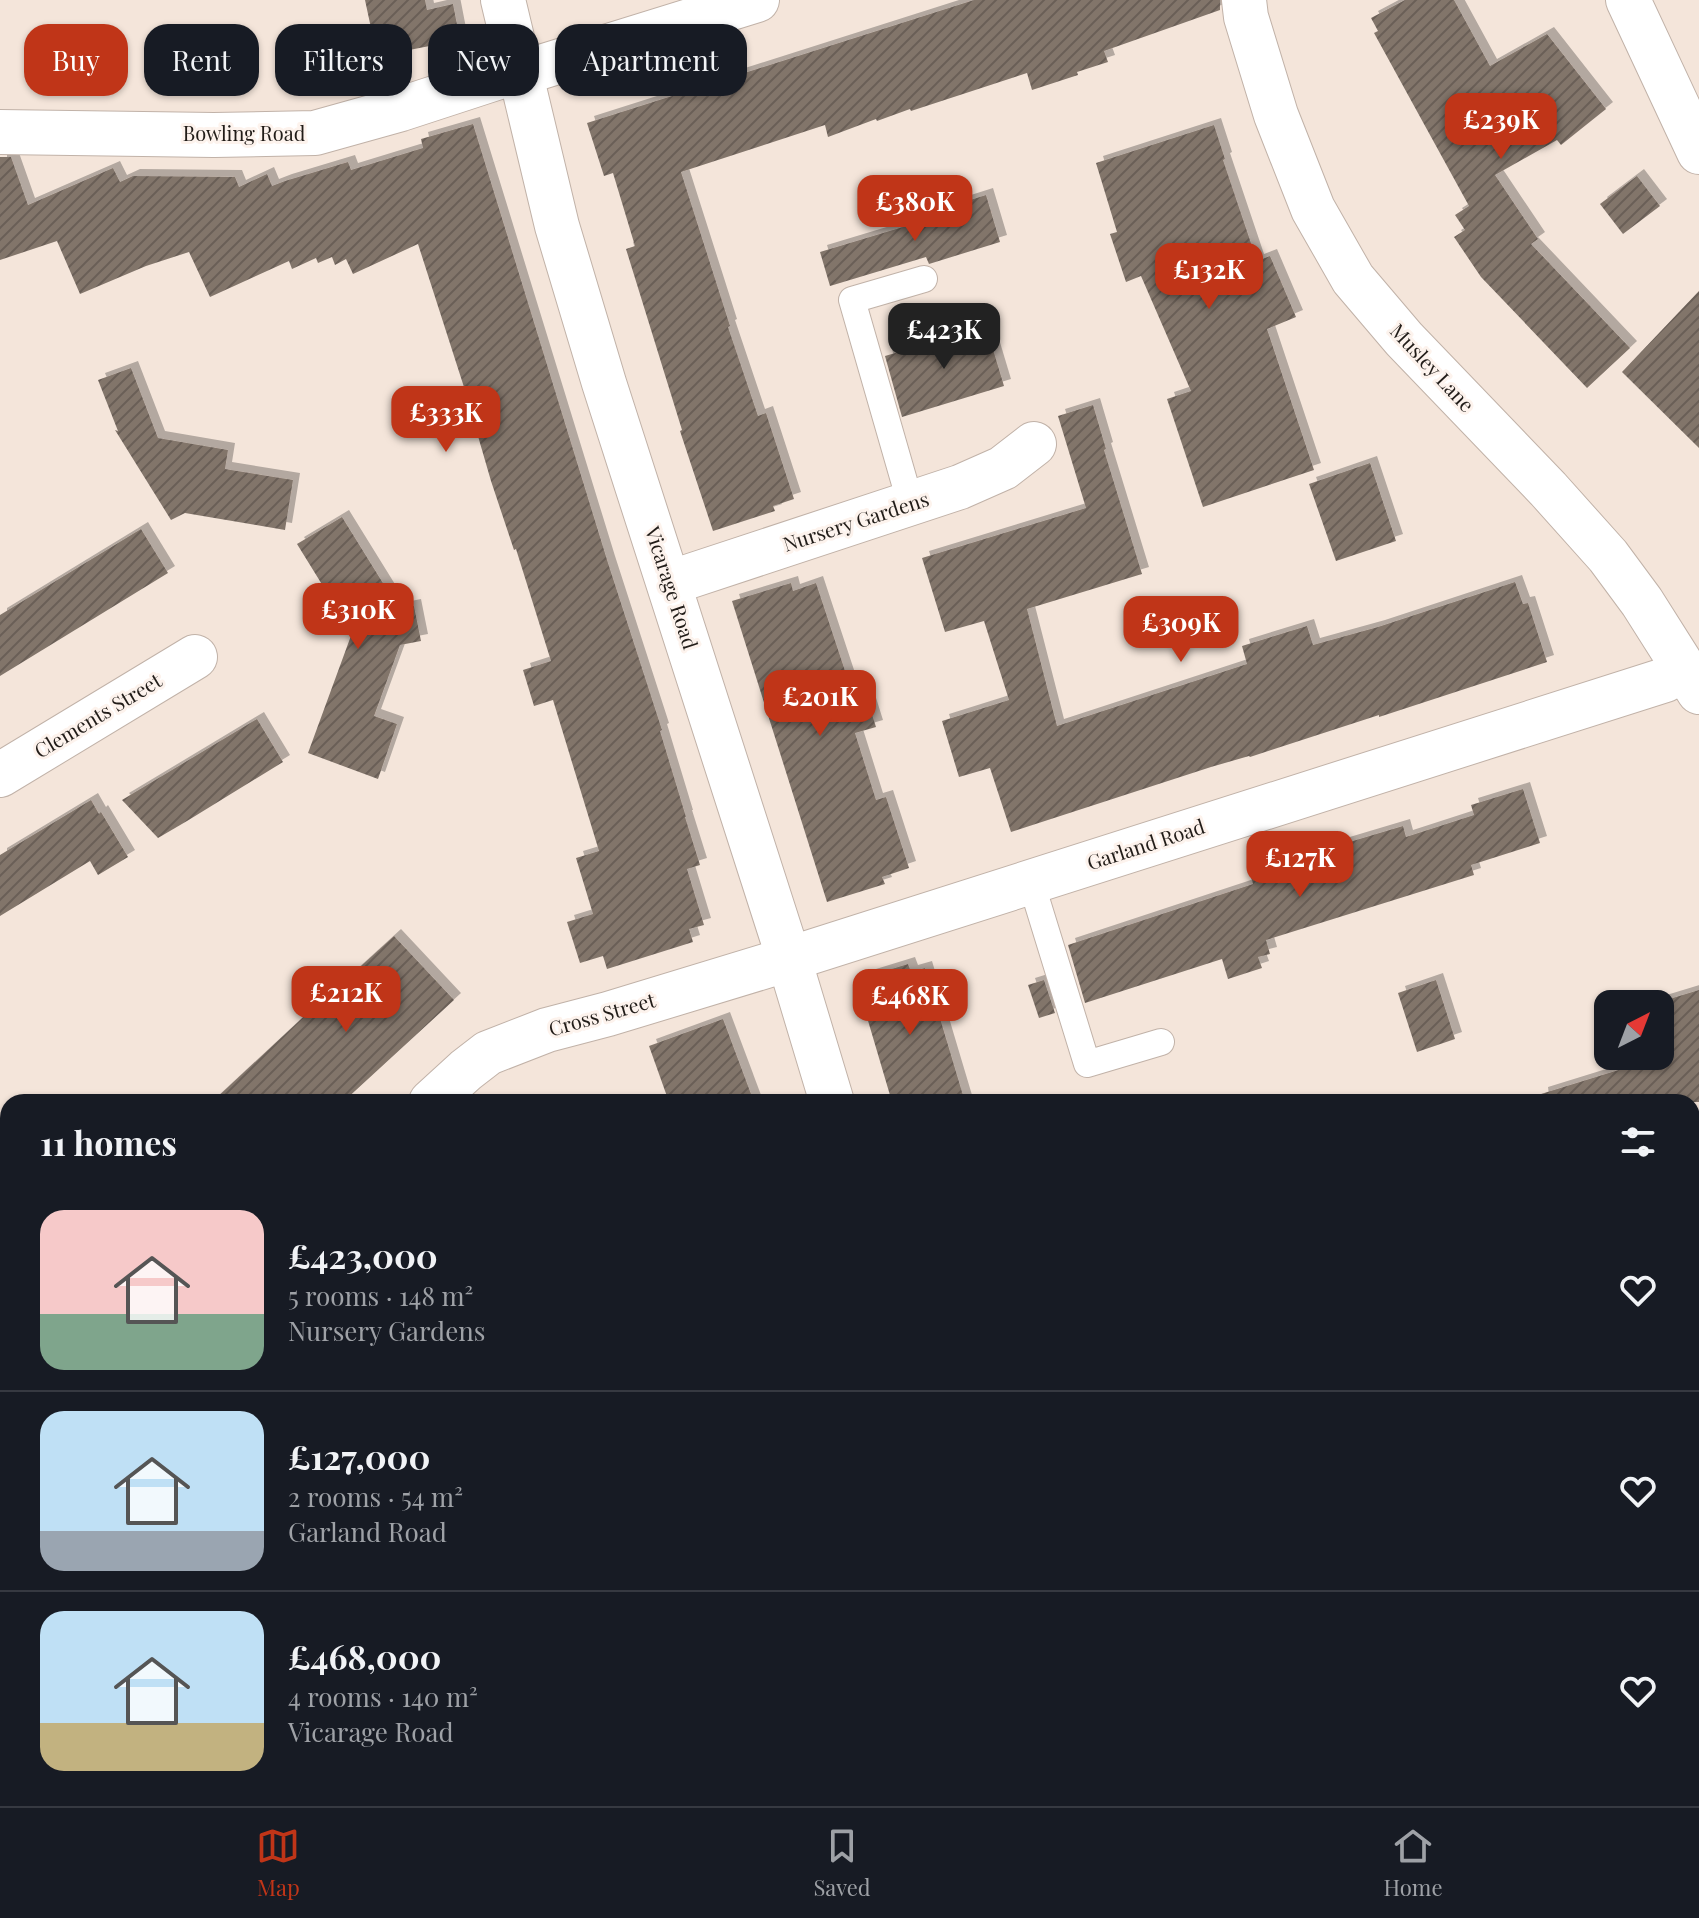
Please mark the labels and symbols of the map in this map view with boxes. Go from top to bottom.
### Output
pin: £239K [1445,93,1557,161]
street label: Bowling Road [183,119,306,146]
pin: £380K [859,175,971,243]
pin: £132K [1153,243,1265,311]
pin: £423K [888,303,1000,371]
street label: Musley Lane [1385,317,1481,417]
pin: £333K [390,386,502,454]
street label: Nursery Gardens [779,484,932,557]
street label: Vicarage Road [640,522,705,653]
pin: £310K [302,583,414,651]
pin: £309K [1125,596,1237,664]
street label: Clements Street [29,666,167,763]
pin: £201K [764,670,876,738]
street label: Garland Road [1083,812,1208,875]
pin: £127K [1244,831,1356,899]
pin: £212K [290,966,402,1034]
pin: £468K [854,969,966,1037]
street label: Cross Street [545,985,659,1042]
north arrow [1594,990,1674,1070]

